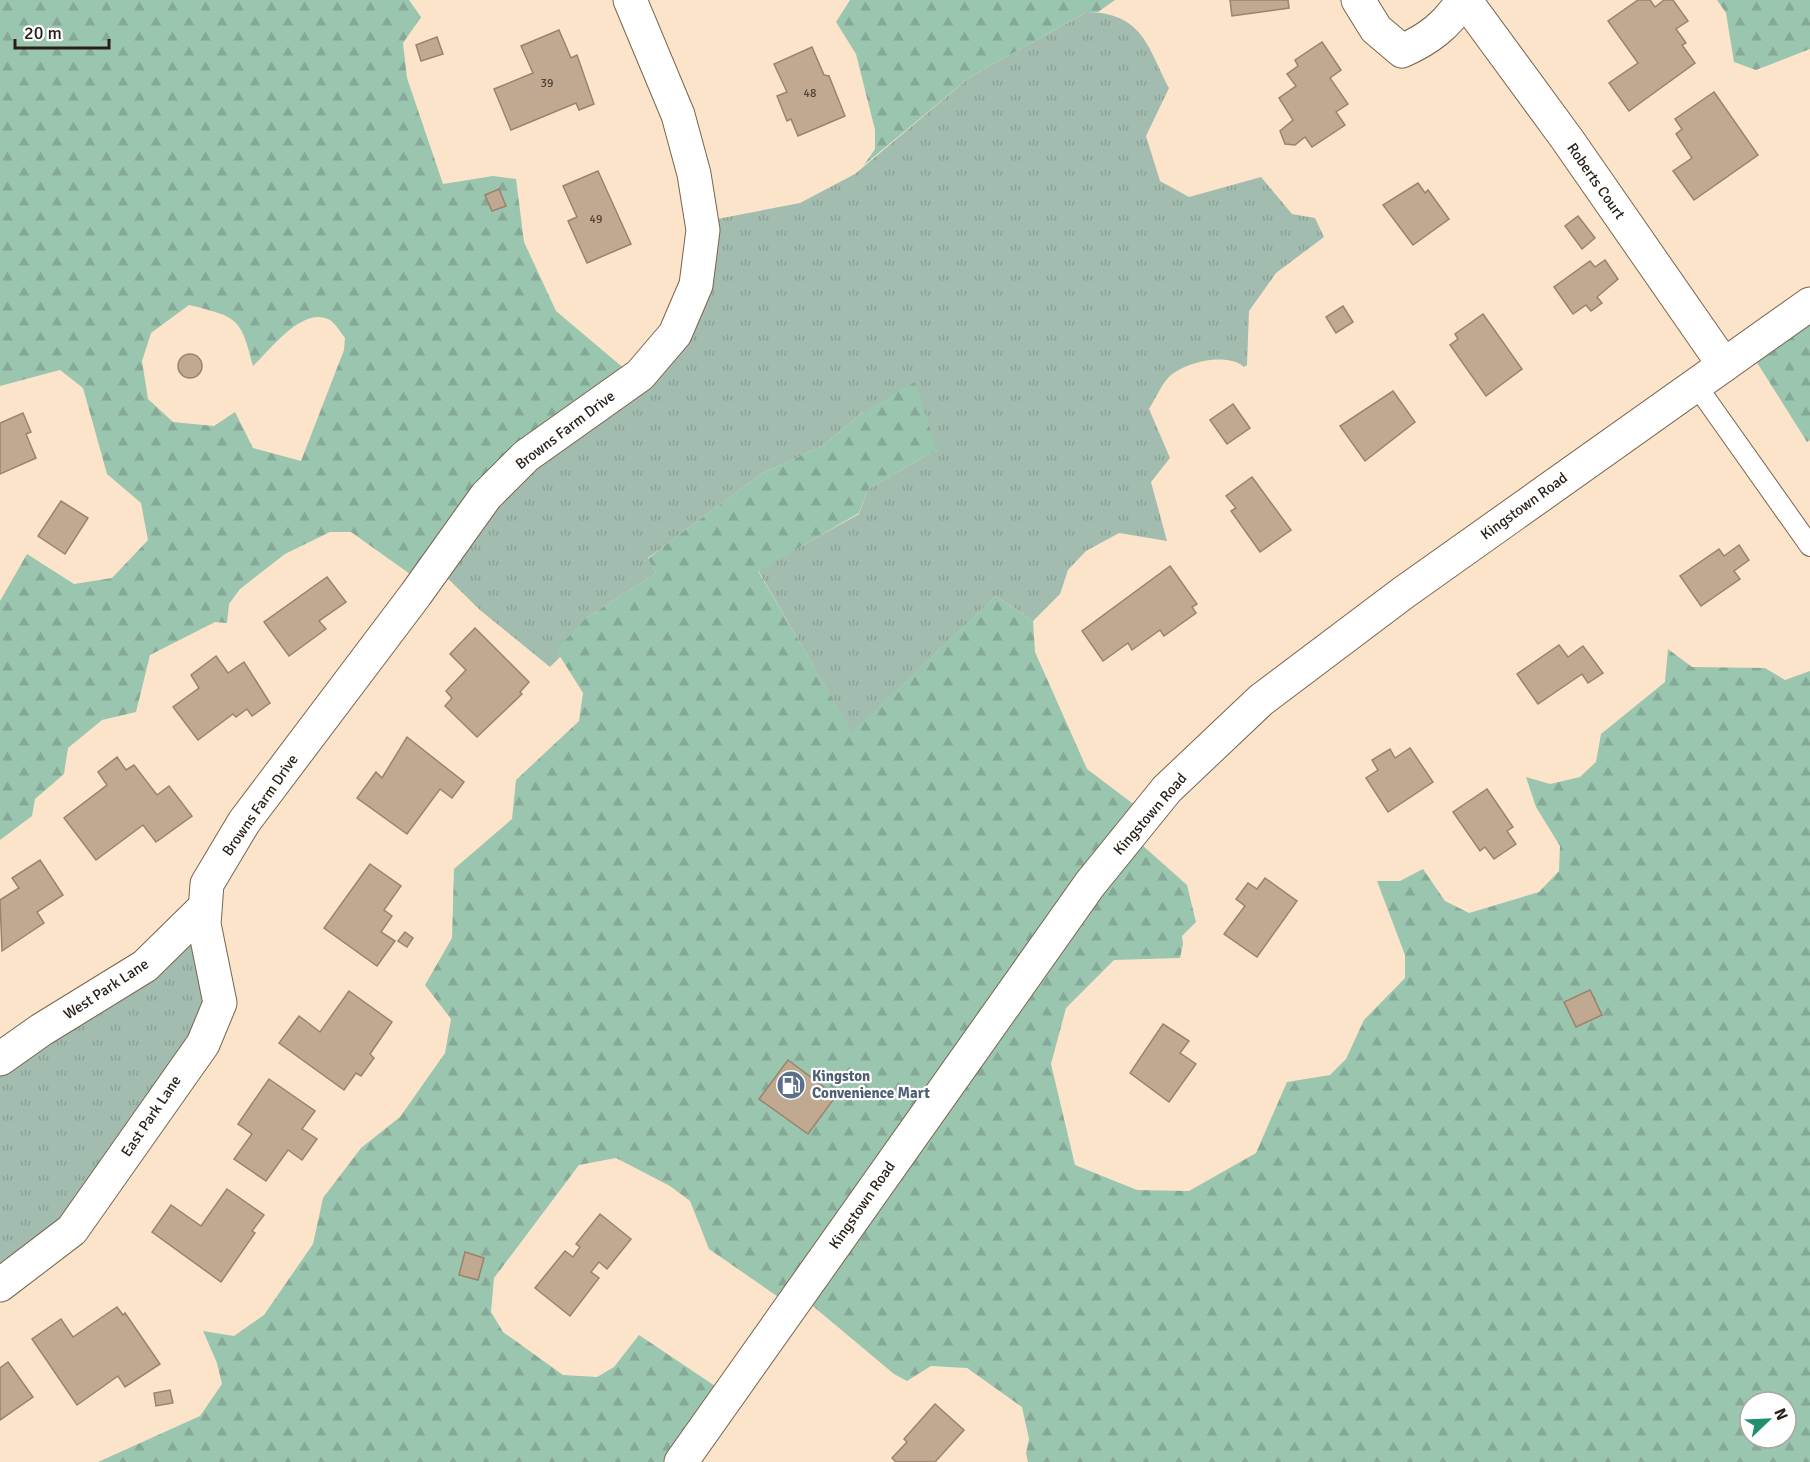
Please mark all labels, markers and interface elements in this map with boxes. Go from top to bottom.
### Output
scale bar [15,12,110,50]
text: 20 m [24,22,62,44]
house number: 39 [541,76,553,91]
house number: 48 [804,86,816,101]
street label: Roberts Court [1563,139,1629,223]
house number: 49 [590,212,602,227]
street label: Browns Farm Drive [512,387,618,473]
street label: Kingstown Road [1477,468,1571,544]
street label: Browns Farm Drive [218,751,302,859]
street label: Kingstown Road [1109,769,1191,859]
street label: West Park Lane [60,955,152,1023]
place label: Kingston Convenience Mart [812,1067,930,1102]
fuel station icon: Kingston Convenience Mart [775,1069,807,1101]
street label: East Park Lane [117,1072,185,1160]
street label: Kingstown Road [825,1158,899,1252]
north arrow [1738,1390,1798,1450]
text: N [1770,1405,1792,1424]

